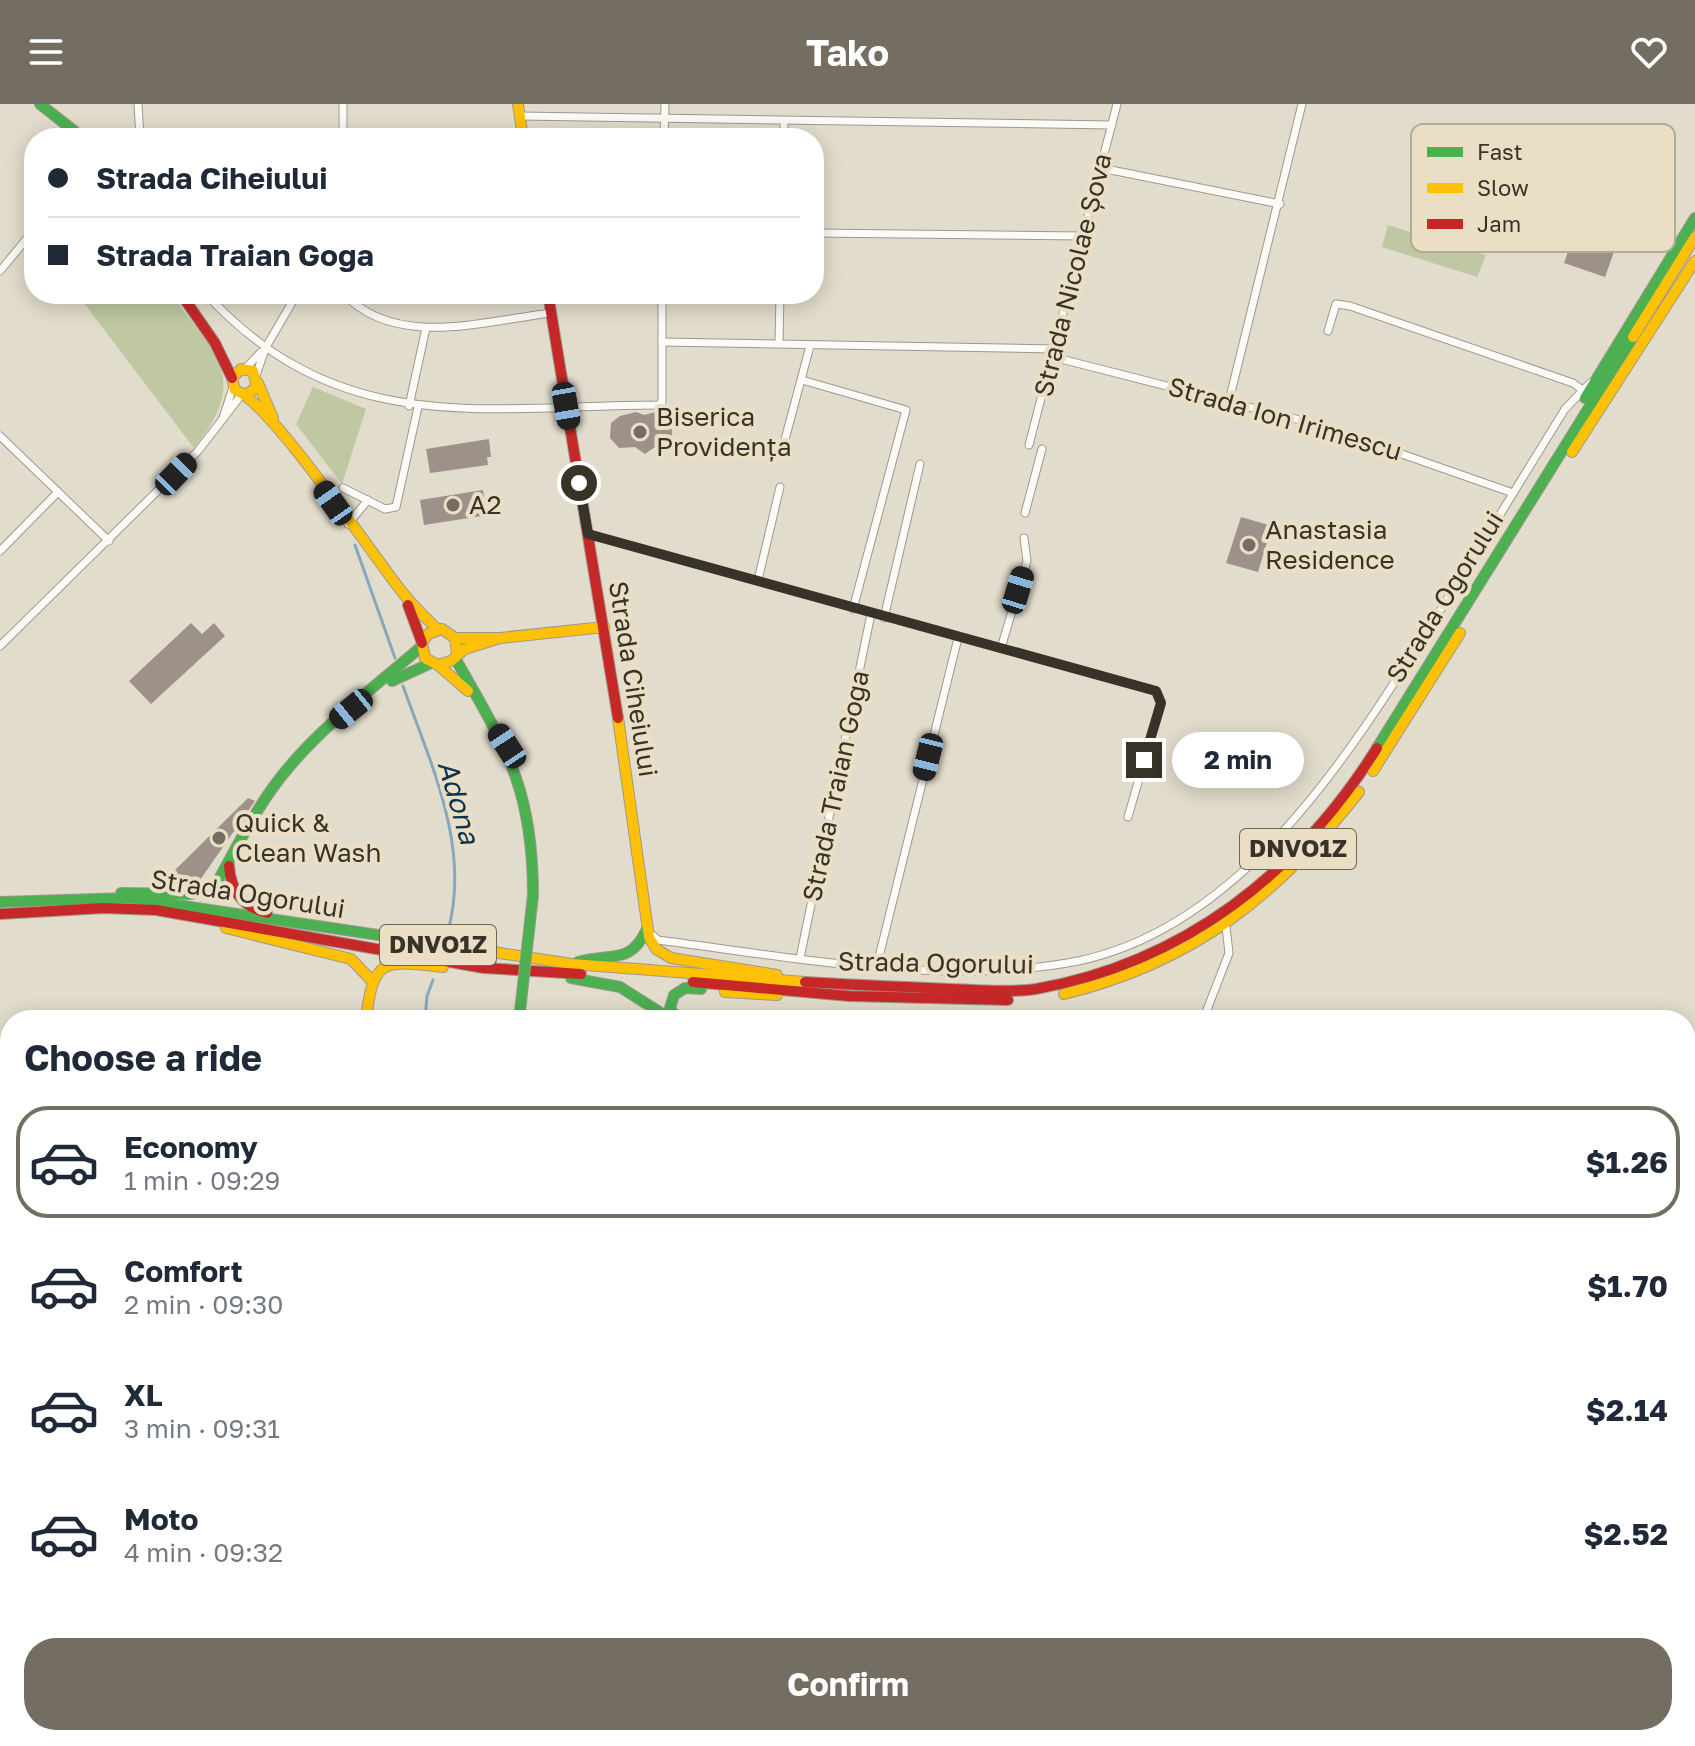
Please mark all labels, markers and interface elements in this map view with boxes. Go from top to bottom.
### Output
icon: menu [24,30,68,74]
icon: heart [1627,30,1671,74]
text: Tako [806,31,889,74]
legend [1411,124,1675,252]
text: Fast [1477,138,1523,165]
street label: Strada Nicolae Șova [1027,150,1118,400]
text: Strada Ciheiului [96,160,327,196]
text: Slow [1477,174,1529,201]
text: Jam [1477,210,1521,237]
text: Strada Traian Goga [96,237,374,273]
street label: Strada Ion Irimescu [1165,370,1406,467]
car [550,380,582,432]
place label: Biserica Providența [656,401,792,462]
marker: Biserica Providența [631,423,649,441]
car [151,448,201,500]
route start [561,465,597,501]
car [309,476,357,530]
place label: A2 [469,489,502,520]
marker: A2 [444,496,462,514]
street label: Strada Ogorului [1379,505,1510,688]
place label: Anastasia Residence [1265,514,1395,575]
marker: Anastasia Residence [1240,536,1258,554]
car [1000,564,1036,616]
street label: Strada Ciheiului [603,579,664,779]
street label: Strada Traian Goga [796,668,875,904]
car [325,685,377,733]
car [484,719,530,773]
car [911,731,945,783]
callout: 2 min [1172,732,1304,788]
route end [1126,742,1162,778]
text: 2 min [1204,744,1272,775]
water label: Adona [432,756,487,849]
place label: Quick & Clean Wash [235,807,381,868]
marker: Quick & Clean Wash [210,829,228,847]
road number: DNVO1Z [1240,829,1356,869]
street label: Strada Ogorului [149,863,347,924]
road number: DNVO1Z [380,925,496,965]
street label: Strada Ogorului [838,945,1034,980]
text: Choose a ride [24,1036,262,1079]
icon: car [28,1126,100,1198]
text: Economy [124,1129,258,1165]
text: $1.26 [1586,1144,1668,1180]
text: 1 min · 09:29 [124,1165,280,1196]
icon: car [28,1250,100,1322]
text: Comfort [124,1253,243,1289]
text: $1.70 [1587,1268,1668,1304]
text: 2 min · 09:30 [124,1289,283,1320]
icon: car [28,1374,100,1446]
text: XL [124,1377,163,1413]
text: $2.14 [1586,1392,1668,1428]
text: 3 min · 09:31 [124,1413,280,1444]
icon: car [28,1498,100,1570]
text: Moto [124,1501,199,1537]
text: $2.52 [1583,1516,1668,1552]
text: 4 min · 09:32 [124,1537,283,1568]
button: Confirm [24,1638,1672,1730]

